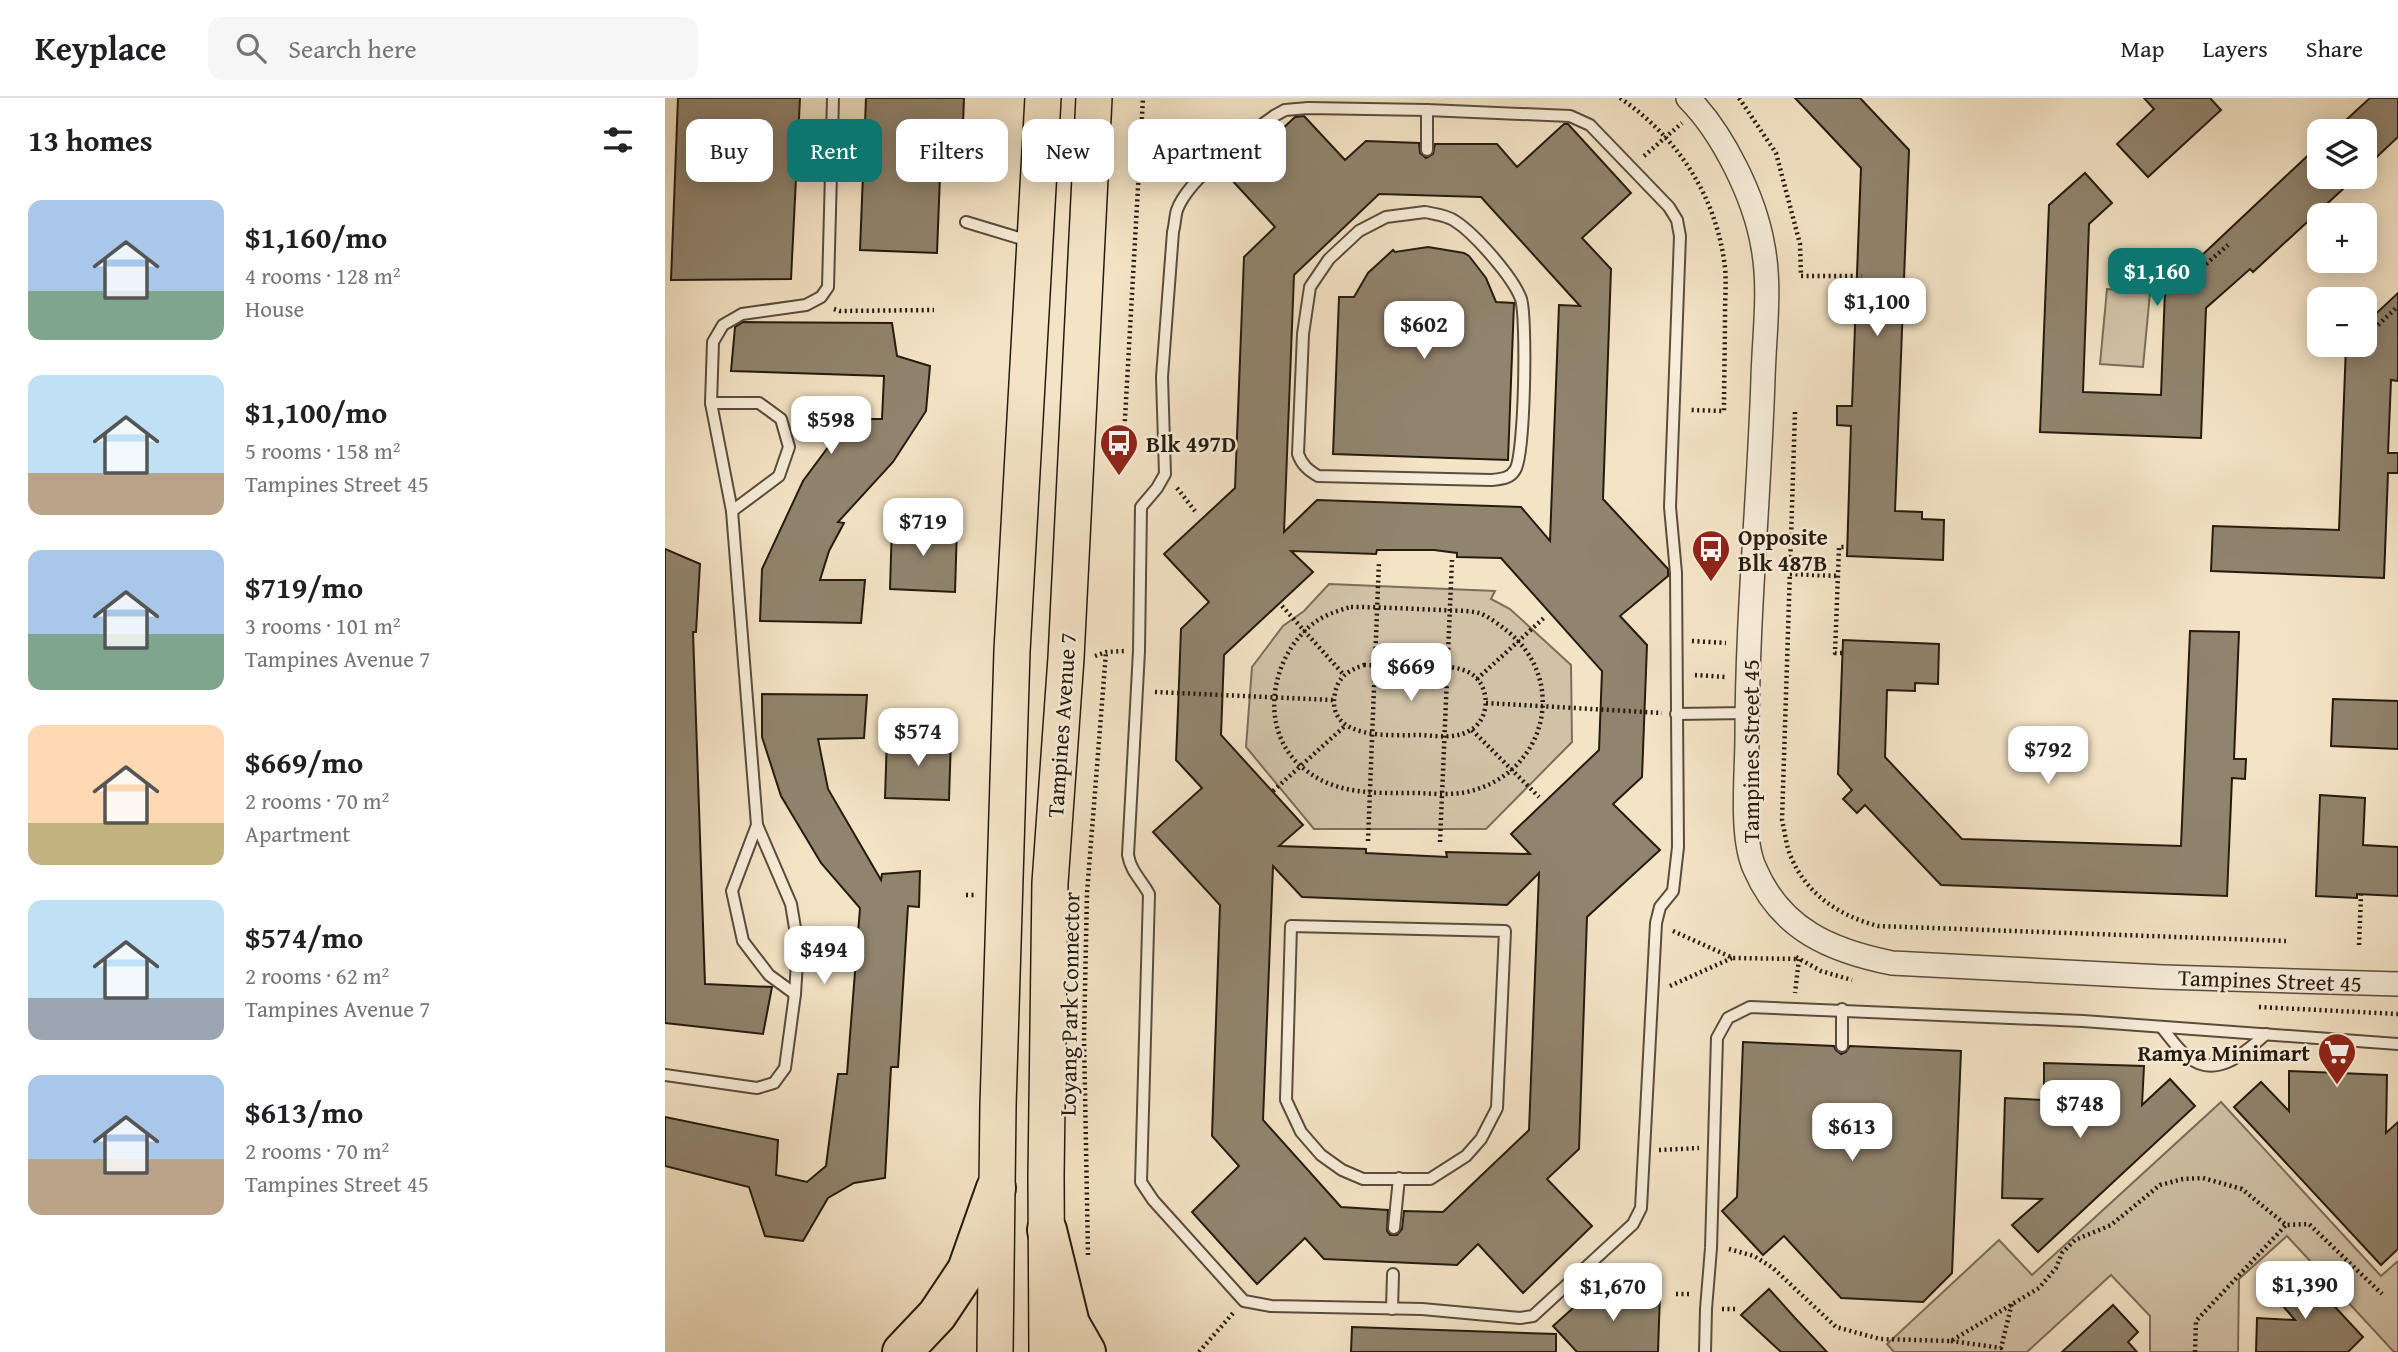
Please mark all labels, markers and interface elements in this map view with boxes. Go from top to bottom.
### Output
search box [208,17,698,80]
text: Keyplace [35,24,166,72]
icon: search [232,29,270,67]
text: Search here [288,29,417,68]
text: Map [2121,31,2164,66]
text: Layers [2202,31,2268,66]
text: Share [2306,31,2363,66]
text: 13 homes [28,118,153,162]
chip: Buy [686,119,773,182]
chip: Rent [787,119,882,182]
chip: Filters [896,119,1008,182]
chip: New [1022,119,1114,182]
chip: Apartment [1128,119,1286,182]
map controls [2307,119,2377,357]
button: layers [2307,119,2377,189]
icon: filters [599,121,637,159]
button: + [2307,203,2377,273]
text: $1,160/mo [245,215,387,259]
icon: home [84,228,168,312]
pin: $1,160 [2100,248,2214,308]
text: $1,160 [2124,254,2190,287]
text: 4 rooms · 128 m² [245,259,400,292]
pin: $1,100 [1820,278,1934,338]
text: $1,100 [1844,284,1910,317]
button: − [2307,287,2377,357]
text: House [245,292,304,325]
pin: $602 [1383,302,1465,361]
text: $602 [1400,307,1448,340]
text: $1,100/mo [245,390,387,434]
pin: $598 [790,396,872,456]
text: $598 [807,402,855,435]
icon: home [84,403,168,487]
bus stop icon: Blk 497D [1098,422,1140,477]
place label: Blk 497D [1146,427,1236,460]
text: 5 rooms · 158 m² [245,434,400,467]
text: Tampines Street 45 [245,467,429,500]
pin: $719 [882,498,964,558]
text: $719 [899,504,947,537]
place label: Opposite Blk 487B [1738,520,1828,579]
bus stop icon: Opposite Blk 487B [1690,528,1732,583]
text: $719/mo [245,565,363,609]
icon: home [84,578,168,662]
text: 3 rooms · 101 m² [245,609,400,642]
street label: Tampines Avenue 7 [1038,631,1084,819]
text: Tampines Avenue 7 [245,642,430,675]
pin: $669 [1370,644,1452,703]
text: $669 [1387,649,1435,682]
street label: Tampines Street 45 [1734,659,1767,843]
pin: $574 [877,708,959,768]
text: $574 [894,714,942,747]
pin: $792 [2007,726,2089,786]
text: $792 [2024,732,2072,765]
text: $669/mo [245,740,363,784]
icon: home [84,753,168,837]
text: 2 rooms · 70 m² [245,784,389,817]
text: Apartment [245,817,350,850]
street label: Loyang Park Connector [1051,891,1087,1116]
text: $574/mo [245,915,363,959]
pin: $494 [783,926,865,986]
icon: home [84,928,168,1012]
text: $494 [800,932,848,965]
text: 2 rooms · 62 m² [245,959,389,992]
street label: Tampines Street 45 [2178,960,2362,1000]
text: Tampines Avenue 7 [245,992,430,1025]
supermarket icon: Ramya Minimart [2316,1031,2358,1086]
place label: Ramya Minimart [2138,1036,2310,1069]
pin: $748 [2039,1080,2121,1140]
text: $748 [2056,1086,2104,1119]
text: $613/mo [245,1090,363,1134]
icon: home [84,1103,168,1187]
pin: $613 [1811,1104,1893,1163]
text: $613 [1828,1109,1876,1142]
text: 2 rooms · 70 m² [245,1134,389,1167]
text: Tampines Street 45 [245,1167,429,1200]
pin: $1,390 [2248,1262,2362,1321]
pin: $1,670 [1556,1264,1670,1323]
text: $1,390 [2272,1267,2338,1300]
text: $1,670 [1580,1269,1646,1302]

